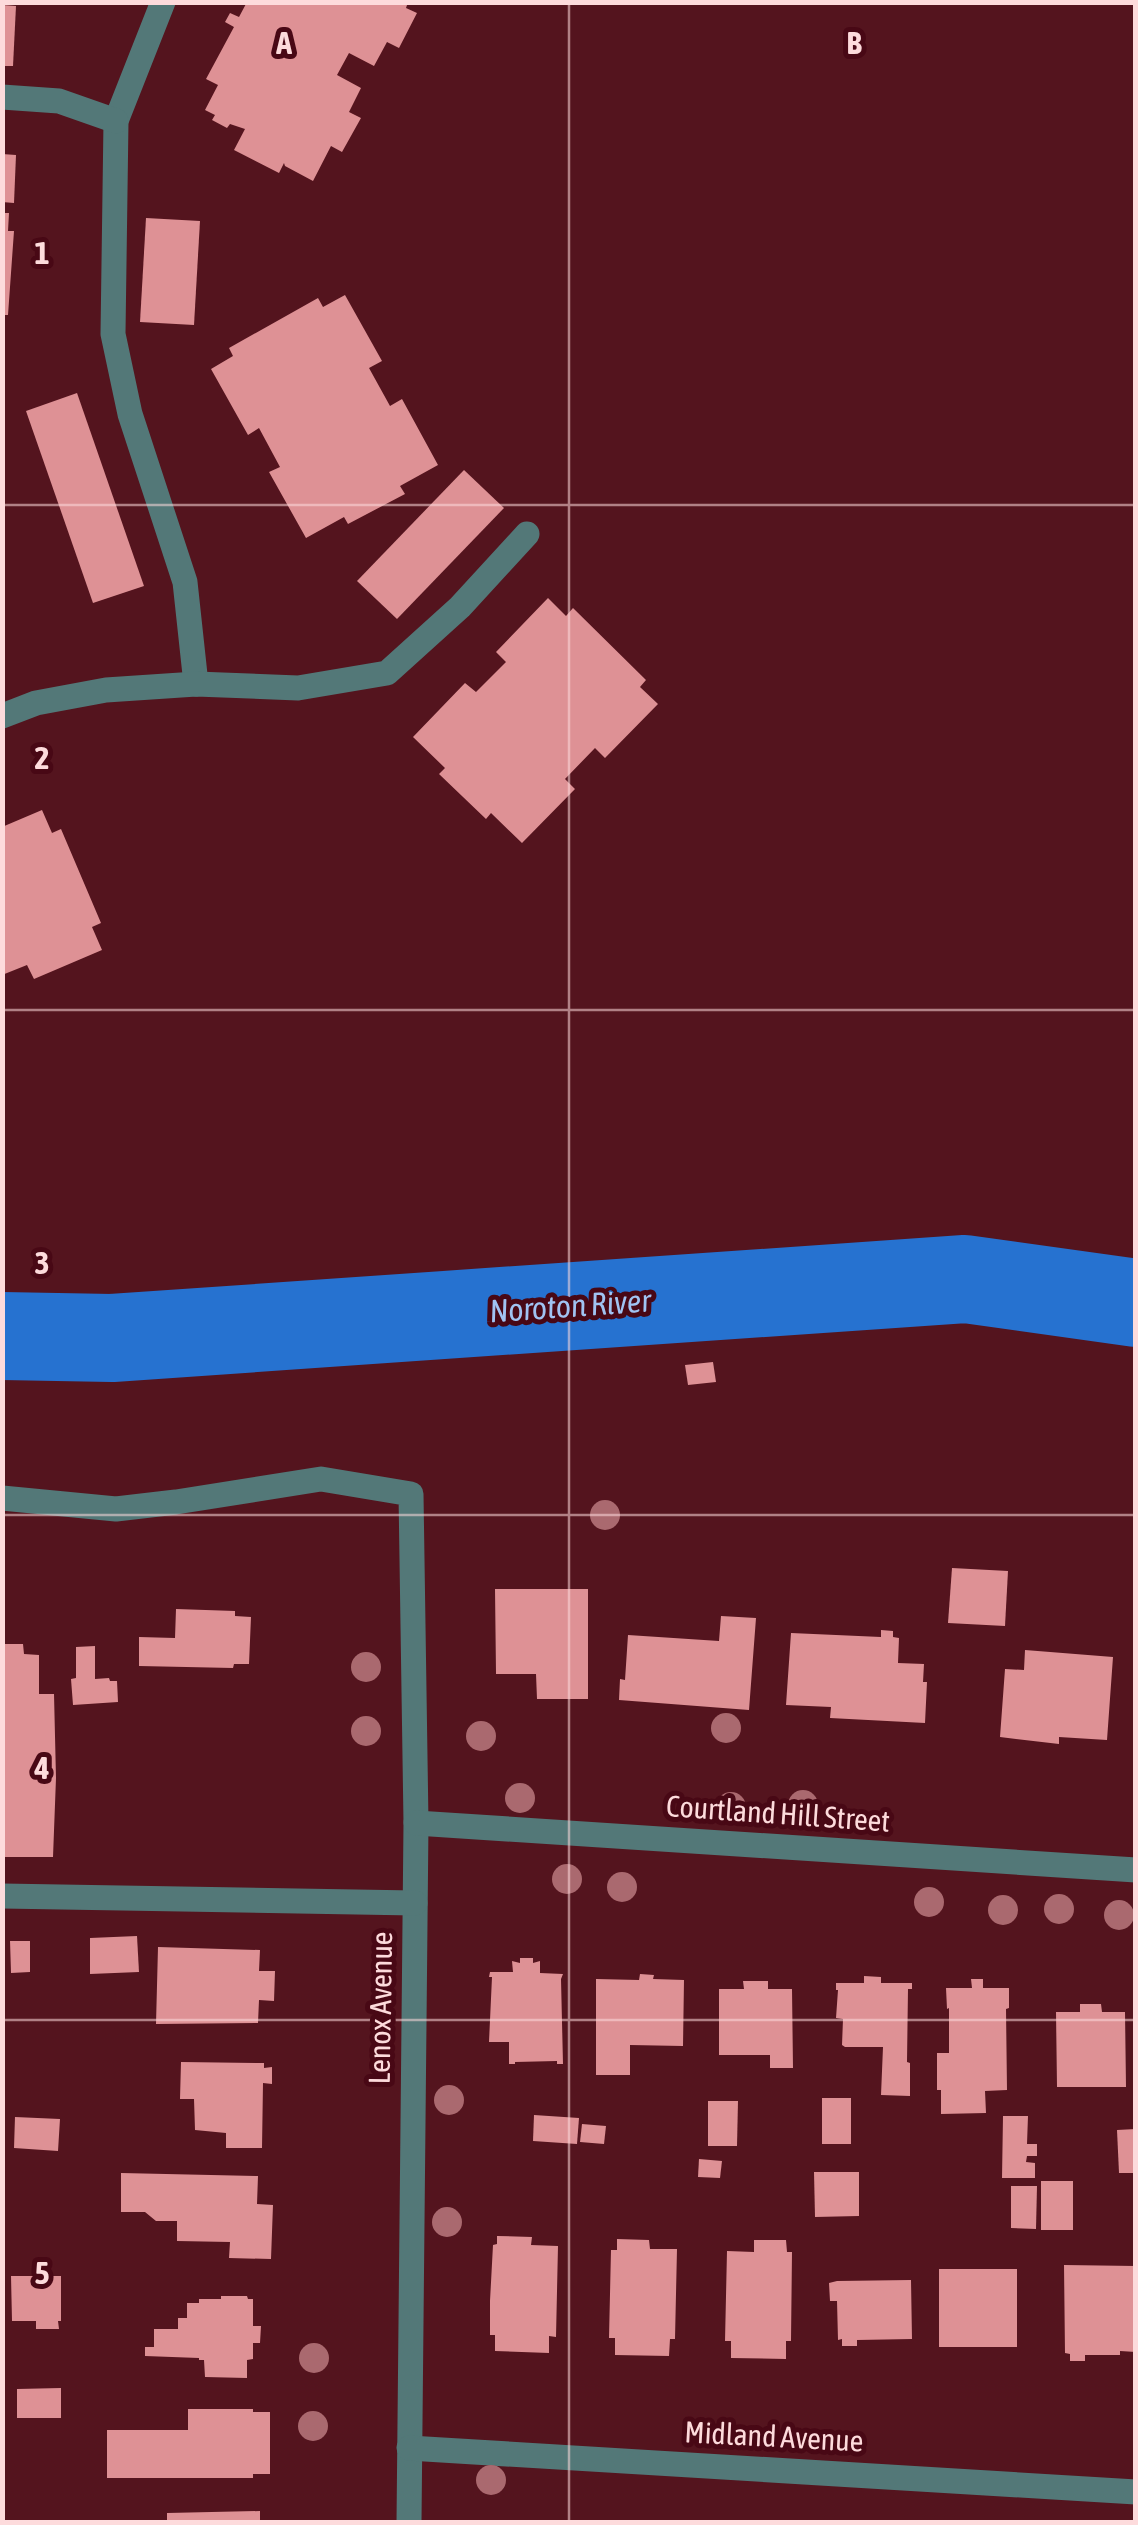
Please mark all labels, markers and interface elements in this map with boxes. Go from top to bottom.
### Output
text: A [275,24,292,61]
text: B [846,24,862,61]
text: 1 [34,234,50,271]
text: 2 [34,739,50,776]
text: 3 [34,1244,50,1281]
water label: Noroton River [488,1281,653,1330]
text: 4 [33,1749,50,1786]
street label: Courtland Hill Street [665,1788,891,1838]
street label: Lenox Avenue [362,1931,398,2085]
text: 5 [34,2254,50,2291]
street label: Midland Avenue [684,2414,864,2458]

